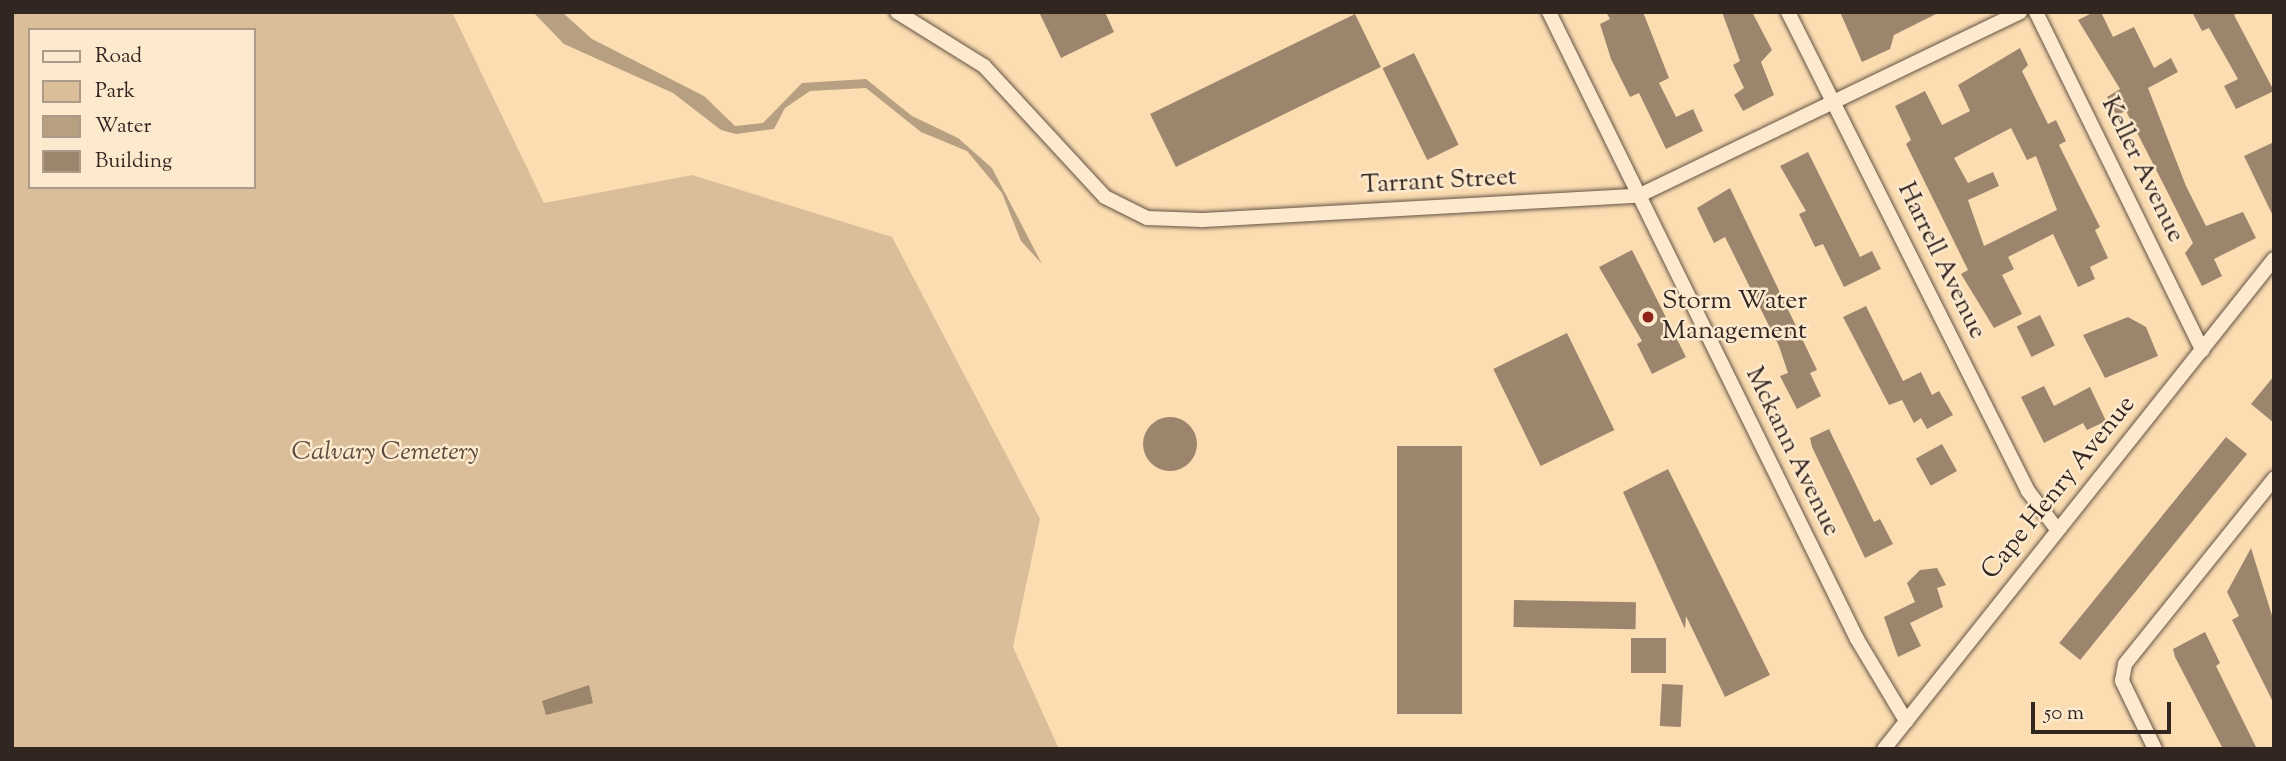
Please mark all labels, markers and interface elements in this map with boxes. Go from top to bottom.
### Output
legend [28,28,256,189]
text: Road [95,42,142,72]
text: Park [95,77,135,107]
street label: Keller Avenue [2093,92,2191,248]
text: Water [95,112,151,142]
text: Building [95,147,172,177]
street label: Tarrant Street [1360,162,1518,202]
street label: Harrell Avenue [1890,178,1992,344]
place label: Storm Water Management [1662,286,1807,348]
marker: Storm Water Management [1640,309,1656,325]
street label: Mckann Avenue [1738,362,1846,542]
street label: Cape Henry Avenue [1975,390,2143,586]
park label: Calvary Cemetery [292,437,478,469]
scale bar [2034,688,2174,732]
text: 50 m [2044,699,2084,729]

